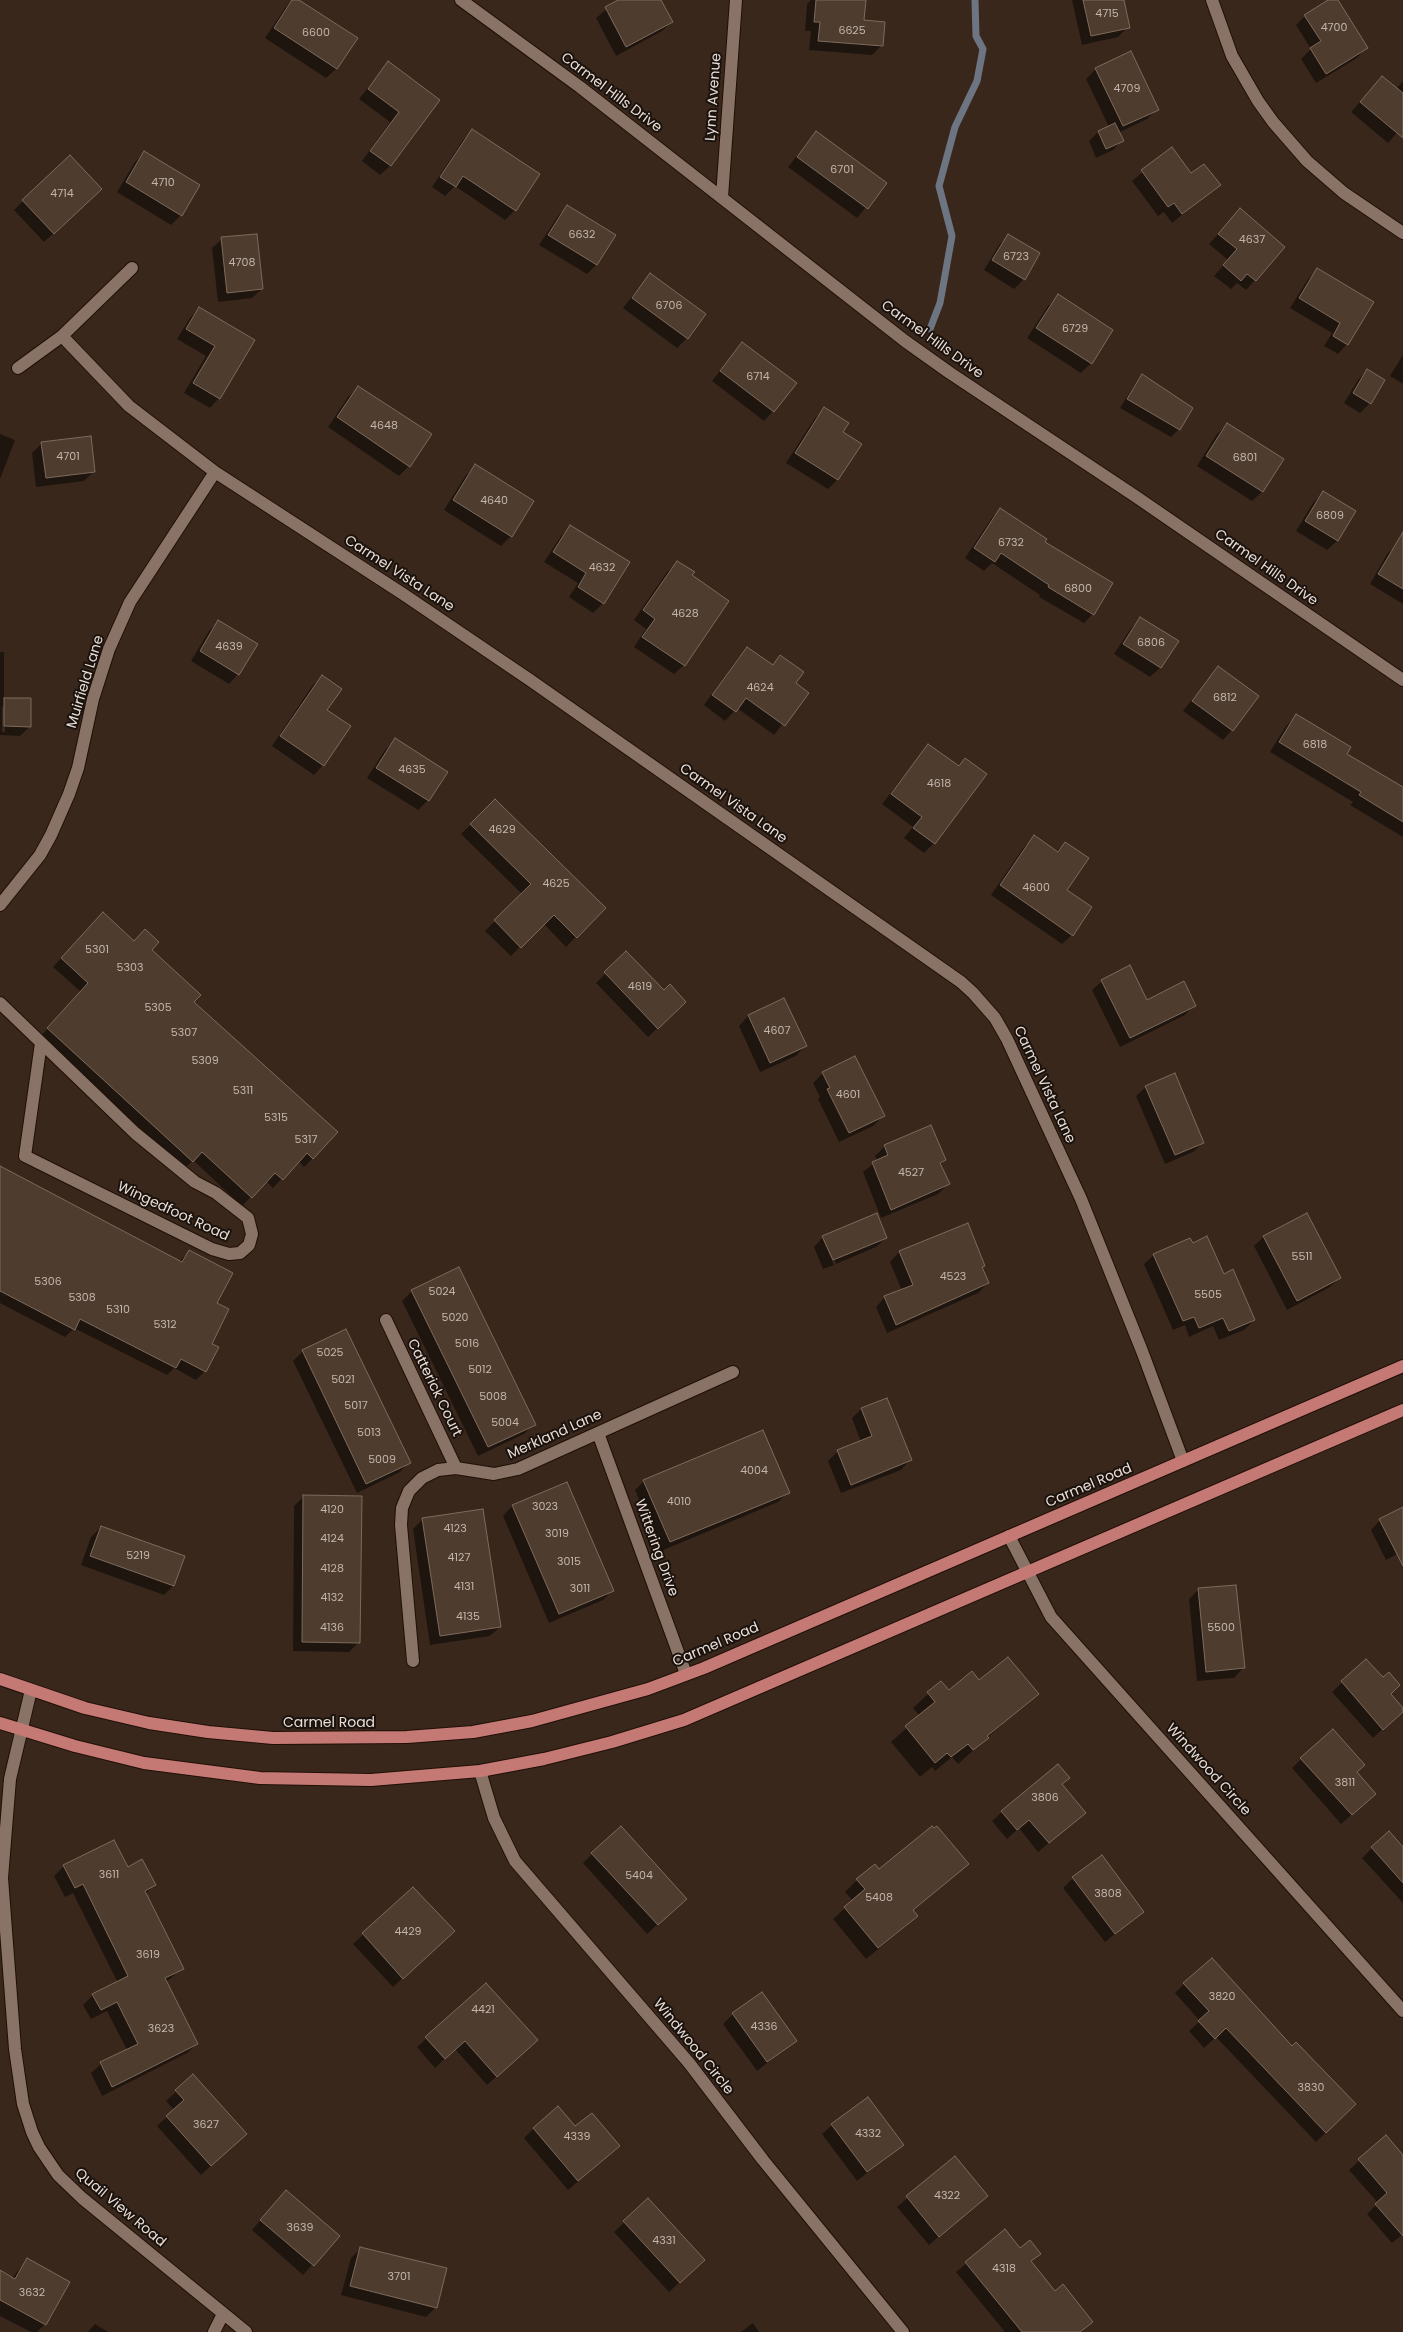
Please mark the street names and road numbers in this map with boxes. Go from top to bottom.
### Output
street label: Carmel Hills Drive [557,50,665,136]
street label: Lynn Avenue [703,52,725,142]
street label: Carmel Hills Drive [878,297,986,383]
street label: Carmel Hills Drive [1211,526,1321,610]
street label: Carmel Vista Lane [341,532,457,616]
street label: Muirfield Lane [64,634,108,730]
street label: Carmel Vista Lane [676,761,790,847]
street label: Carmel Vista Lane [1009,1024,1079,1146]
street label: Wingedfoot Road [114,1179,232,1245]
street label: Catterick Court [403,1337,465,1439]
street label: Merkland Lane [505,1407,605,1463]
street label: Carmel Road [1043,1460,1135,1512]
street label: Wittering Drive [631,1497,681,1599]
street label: Carmel Road [670,1619,762,1671]
street label: Carmel Road [283,1715,375,1731]
street label: Windwood Circle [1162,1720,1254,1820]
street label: Windwood Circle [649,1996,737,2098]
street label: Quail View Road [71,2165,169,2251]

